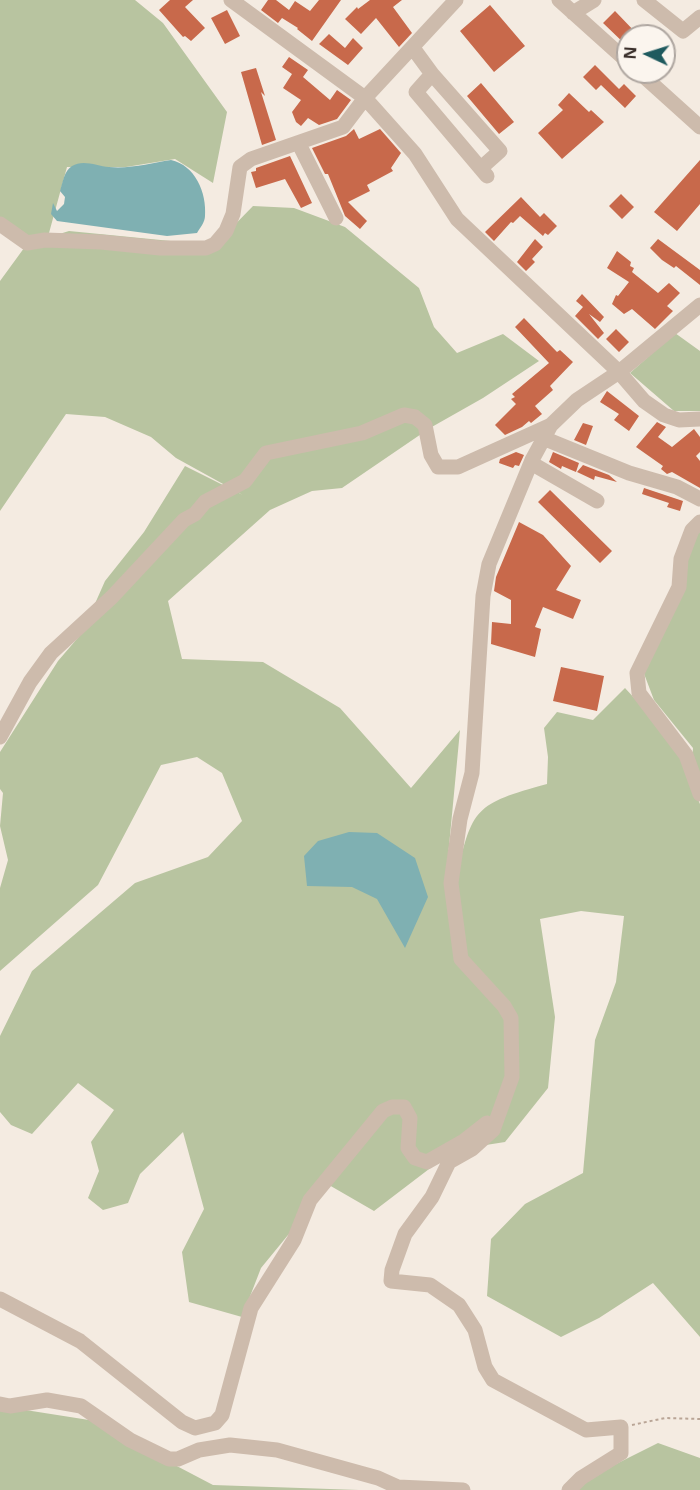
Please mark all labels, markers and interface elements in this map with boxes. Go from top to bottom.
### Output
north arrow [616,24,676,84]
text: N [619,46,641,60]

